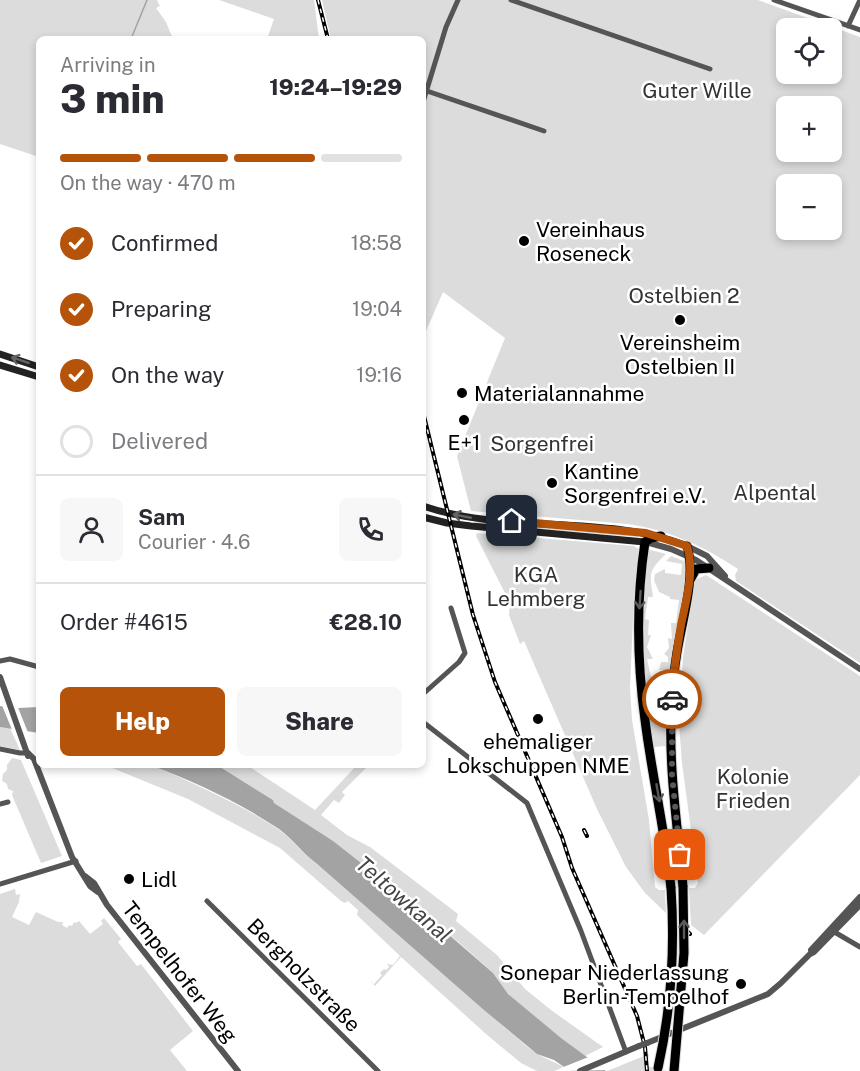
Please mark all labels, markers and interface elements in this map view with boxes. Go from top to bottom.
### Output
map controls [776,18,842,240]
button: locate [776,18,842,84]
text: Arriving in [60,53,155,77]
text: 19:24–19:29 [269,74,402,100]
text: 3 min [60,76,165,122]
park label: Guter Wille [642,78,752,103]
button: + [776,96,842,162]
text: On the way · 470 m [60,171,236,195]
button: − [776,174,842,240]
place label: Vereinhaus Roseneck [536,217,645,266]
icon: check [60,227,93,260]
text: Confirmed [111,230,218,256]
text: 18:58 [351,231,402,255]
marker: Vereinhaus Roseneck [517,234,531,248]
park label: Ostelbien 2 [628,283,740,308]
icon: check [60,293,93,326]
text: Preparing [111,296,212,322]
text: 19:04 [352,297,402,321]
marker: Vereinsheim Ostelbien II [673,313,687,327]
place label: Vereinsheim Ostelbien II [620,330,740,379]
one-way arrow [11,354,30,365]
icon: check [60,359,93,392]
text: On the way [111,362,224,388]
text: 19:16 [356,363,402,387]
place label: Materialannahme [474,381,644,406]
marker: Materialannahme [455,386,469,400]
marker: E+1 [457,413,471,427]
text: Delivered [111,428,208,454]
place label: E+1 [447,430,481,455]
park label: Sorgenfrei [490,431,594,456]
place label: Kantine Sorgenfrei e.V. [564,459,706,508]
marker: Kantine Sorgenfrei e.V. [545,476,559,490]
park label: Alpental [733,480,817,505]
pin [486,495,537,546]
button: person [60,498,123,561]
button: phone [339,498,402,561]
text: Sam [138,504,185,530]
icon: home [495,504,528,537]
one-way arrow [453,510,473,521]
text: Courier · 4.6 [138,530,250,554]
park label: KGA Lehmberg [486,562,586,611]
one-way arrow [634,589,645,609]
text: Order #4615 [60,609,188,635]
text: €28.10 [329,609,402,635]
courier [642,669,702,729]
icon: car [656,683,689,716]
button: Help [60,687,225,756]
button: Share [237,687,402,756]
marker: ehemaliger Lokschuppen NME [531,712,545,726]
place label: ehemaliger Lokschuppen NME [446,729,630,778]
park label: Kolonie Frieden [716,764,790,813]
one-way arrow [652,783,663,803]
pin [654,829,705,880]
icon: bag [663,838,696,871]
water label: Teltowkanal [351,850,457,948]
place label: Lidl [141,867,177,892]
marker: Lidl [122,872,136,886]
street label: Tempelhofer Weg [117,896,243,1048]
street label: Bergholzstraße [242,913,366,1037]
one-way arrow [679,919,690,939]
place label: Sonepar Niederlassung Berlin-Tempelhof [500,960,729,1009]
marker: Sonepar Niederlassung Berlin-Tempelhof [734,977,748,991]

